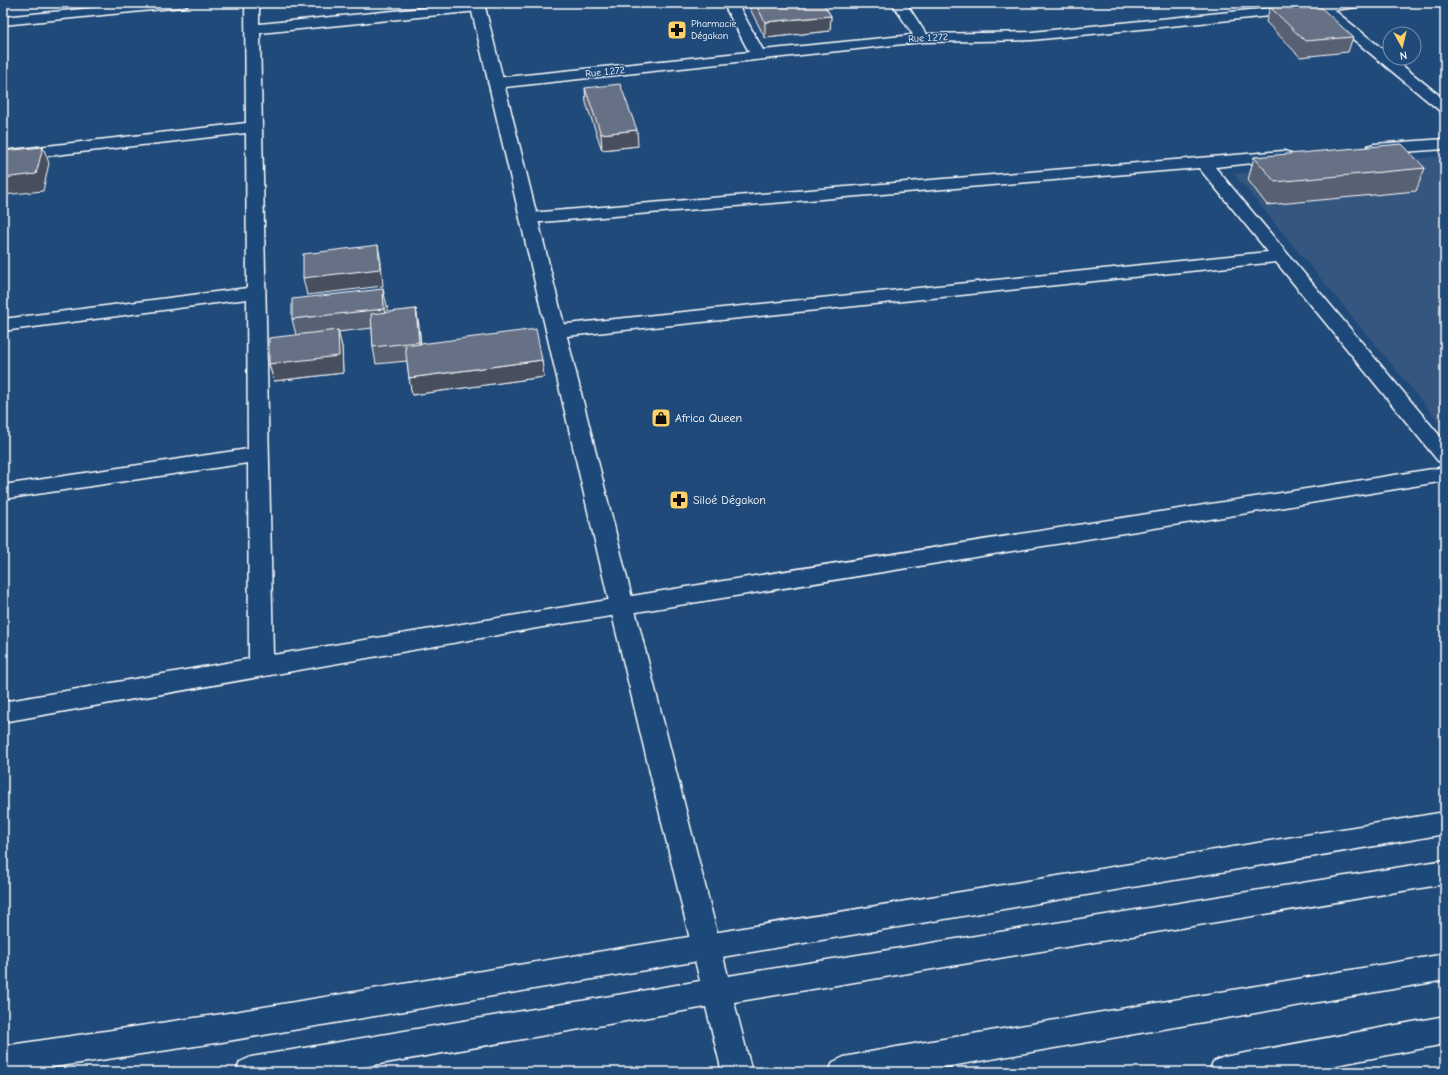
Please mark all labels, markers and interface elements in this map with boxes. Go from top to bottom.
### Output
place label: Pharmacie Dégakon [691,18,737,42]
pharmacy icon: Pharmacie Dégakon [666,19,688,41]
north arrow [1382,26,1422,66]
street label: Rue 1.272 [908,31,948,45]
text: N [1399,48,1408,62]
street label: Rue 1.272 [584,64,626,80]
shop icon: Africa Queen [650,407,672,429]
place label: Africa Queen [675,411,742,425]
pharmacy icon: Siloé Dégakon [668,489,690,511]
place label: Siloé Dégakon [693,493,766,507]

